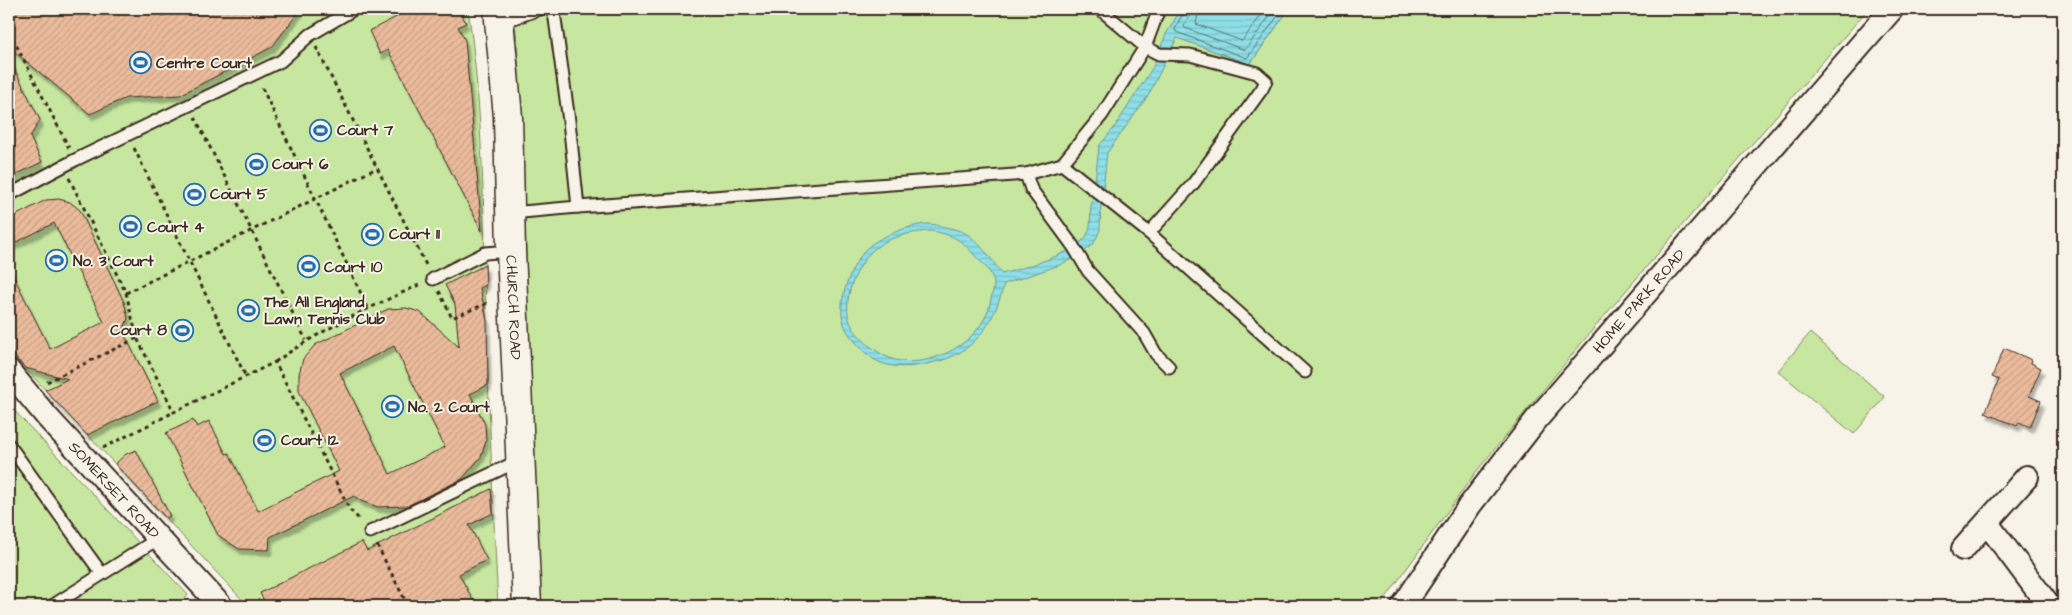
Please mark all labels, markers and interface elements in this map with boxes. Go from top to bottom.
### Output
sports icon: Centre Court [128,51,152,75]
place label: Centre Court [156,53,253,74]
sports icon: Court 7 [309,118,333,142]
place label: Court 7 [337,120,394,141]
sports icon: Court 6 [244,152,268,176]
place label: Court 6 [272,154,329,175]
sports icon: Court 5 [182,182,206,206]
place label: Court 5 [210,184,268,205]
sports icon: Court 4 [119,215,143,239]
place label: Court 4 [147,217,205,238]
sports icon: Court 11 [361,222,385,246]
place label: Court 11 [389,224,440,245]
street label: HOME PARK ROAD [1588,245,1690,358]
sports icon: No. 3 Court [45,249,69,273]
place label: No. 3 Court [73,251,155,272]
sports icon: Court 10 [296,255,320,279]
street label: CHURCH ROAD [500,255,526,361]
place label: Court 10 [324,257,383,278]
place label: The All England Lawn Tennis Club [263,292,386,330]
sports icon: The All England Lawn Tennis Club [236,299,260,323]
sports icon: Court 8 [171,318,195,342]
place label: Court 8 [110,320,167,341]
sports icon: No. 2 Court [380,395,404,419]
place label: No. 2 Court [408,397,490,418]
sports icon: Court 12 [253,428,277,452]
place label: Court 12 [281,430,339,451]
street label: SOMERSET ROAD [64,437,164,544]

